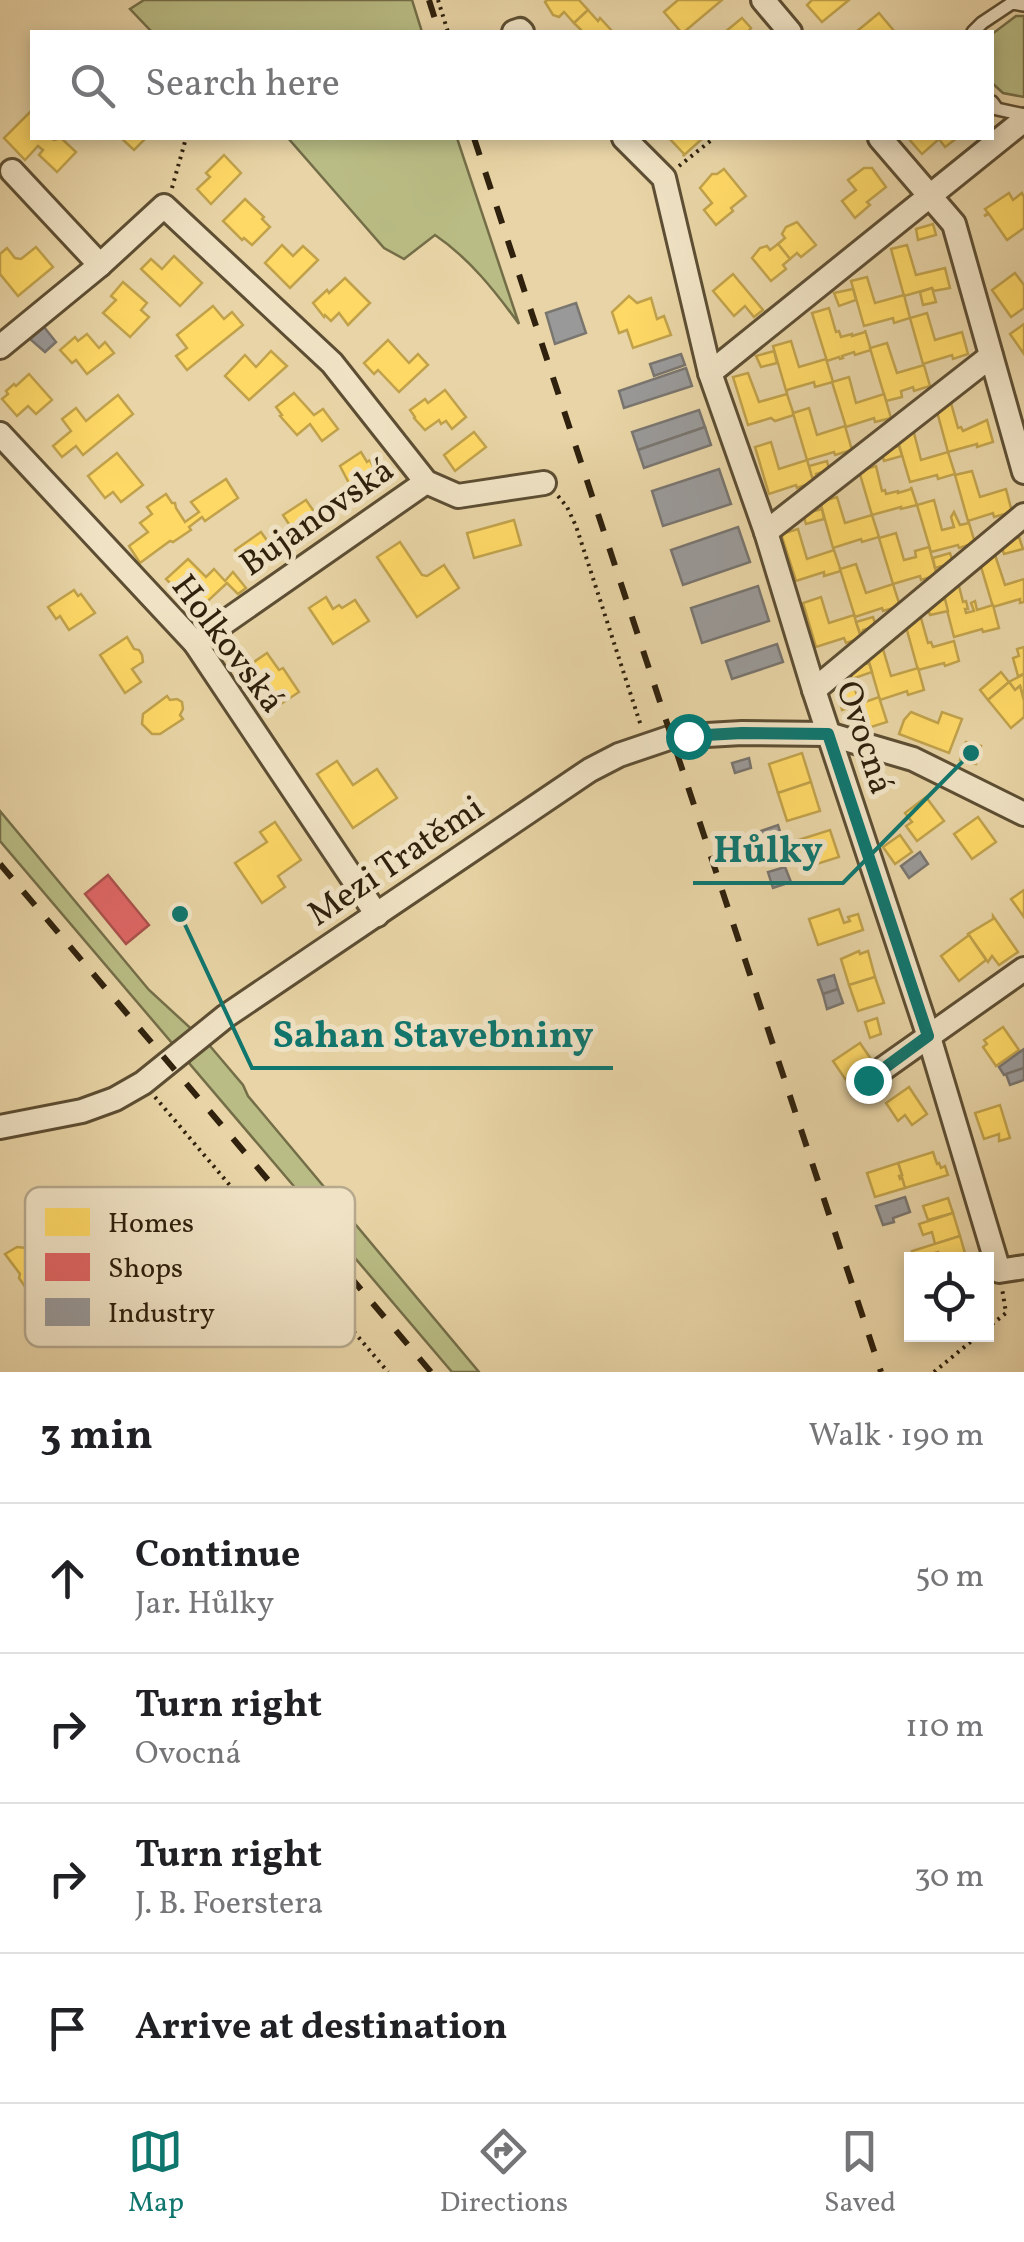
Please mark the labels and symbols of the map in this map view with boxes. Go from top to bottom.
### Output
street label: Bujanovská [231,448,404,589]
street label: Holkovská [159,566,294,724]
street label: Ovocná [822,675,904,801]
route start [666,714,712,760]
street label: Mezi Tratěmi [299,786,494,939]
callout: Hůlky [693,815,843,883]
text: Hůlky [713,826,823,879]
callout: Sahan Stavebniny [252,1000,613,1068]
text: Sahan Stavebniny [273,1011,593,1064]
route end [846,1058,892,1104]
legend [25,1187,355,1347]
text: Homes [108,1205,194,1244]
text: Shops [108,1250,183,1289]
text: Industry [108,1295,215,1334]

